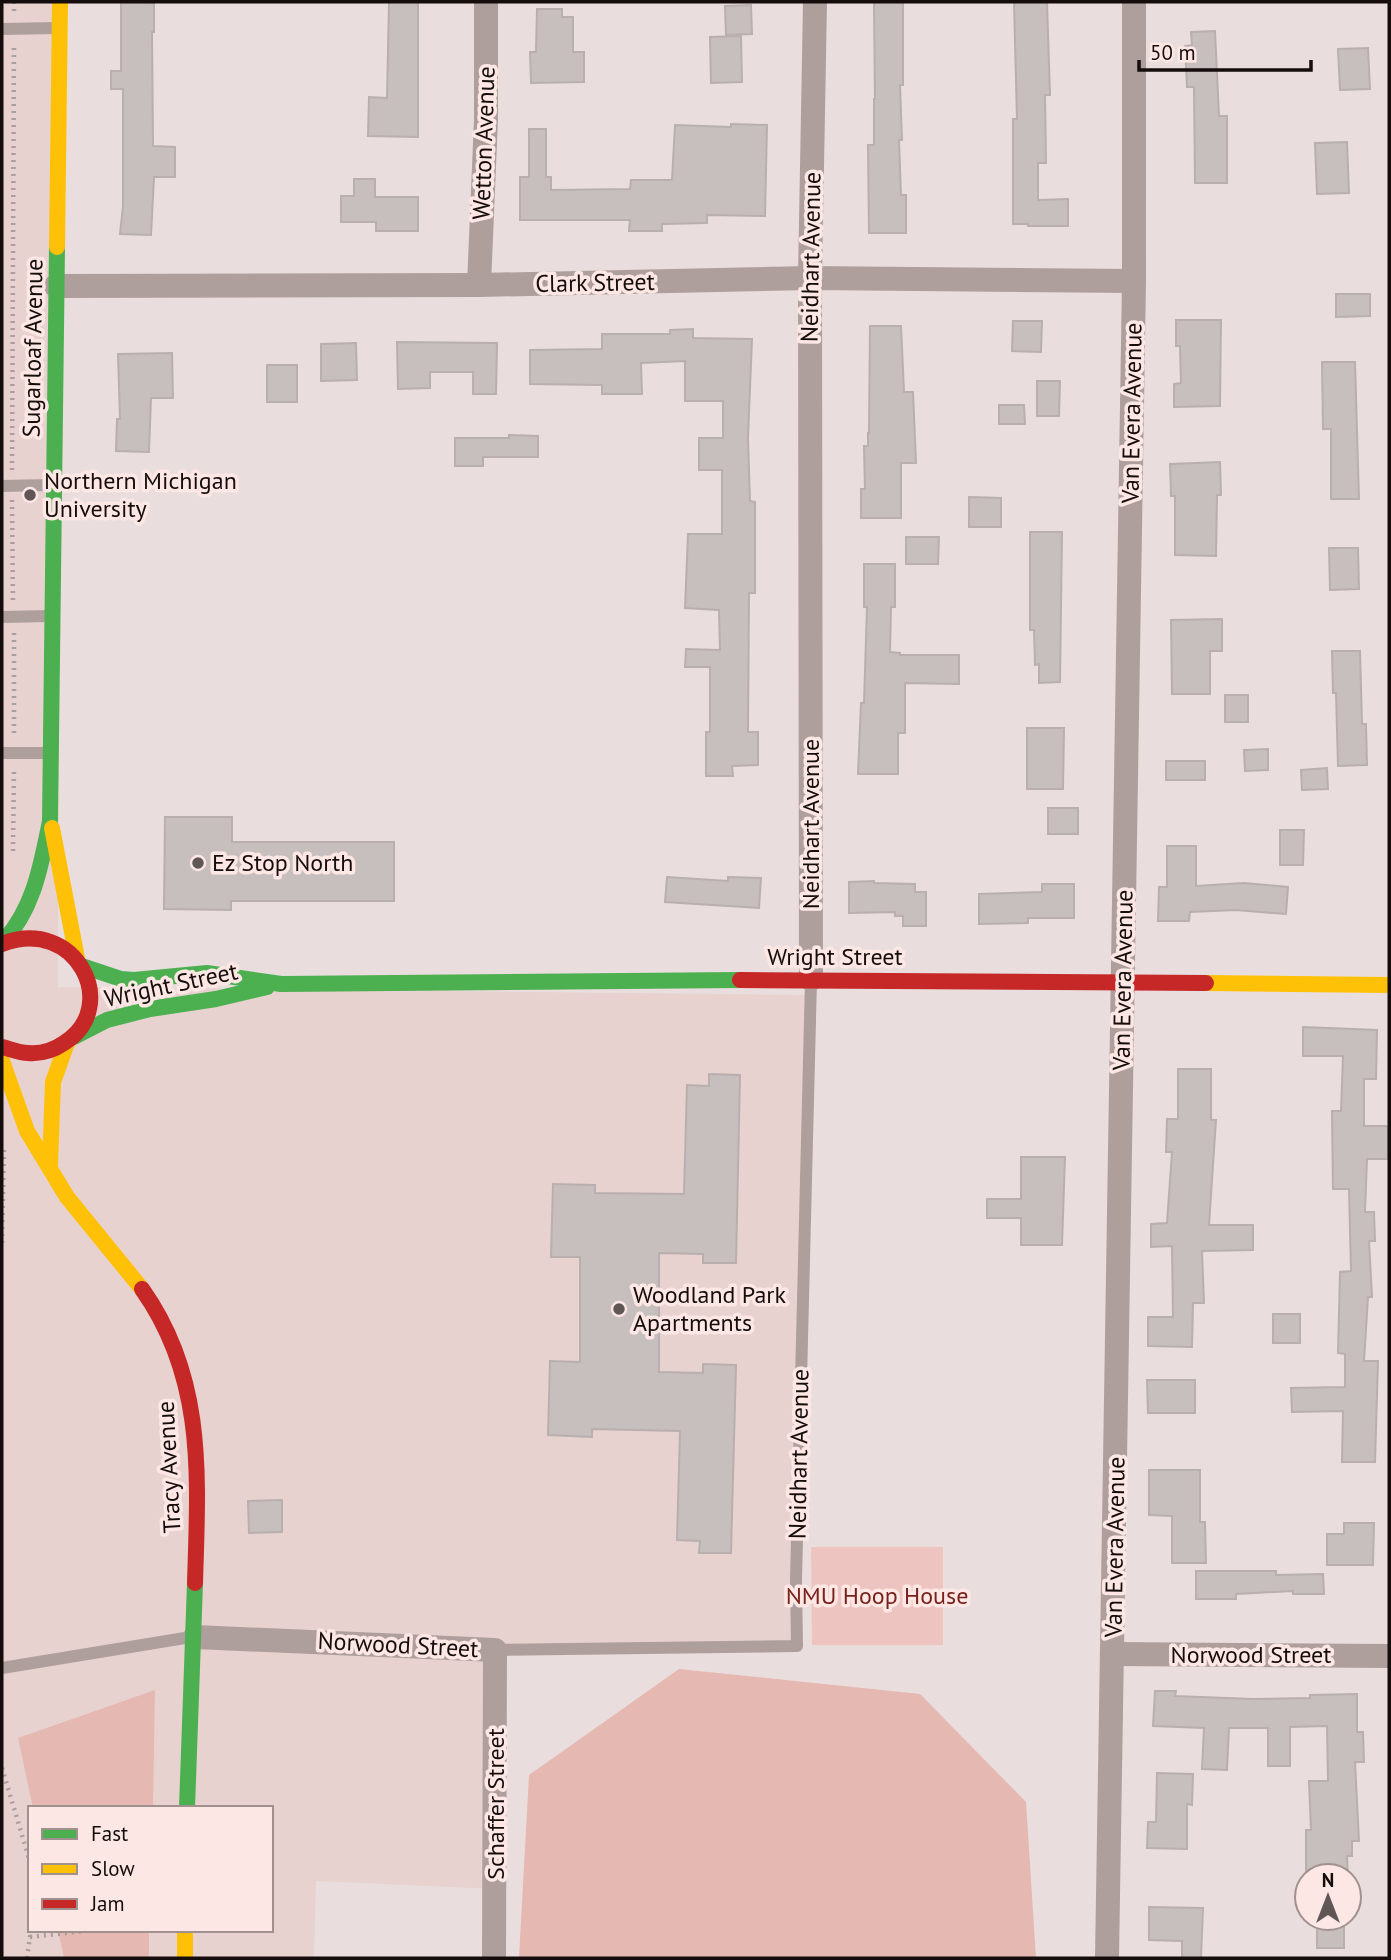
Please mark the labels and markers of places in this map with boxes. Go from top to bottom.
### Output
place label: Northern Michigan University [44,465,237,524]
marker: Northern Michigan University [22,487,38,503]
place label: Ez Stop North [212,847,353,878]
marker: Ez Stop North [190,855,206,871]
place label: Woodland Park Apartments [633,1279,787,1338]
marker: Woodland Park Apartments [611,1301,627,1317]

